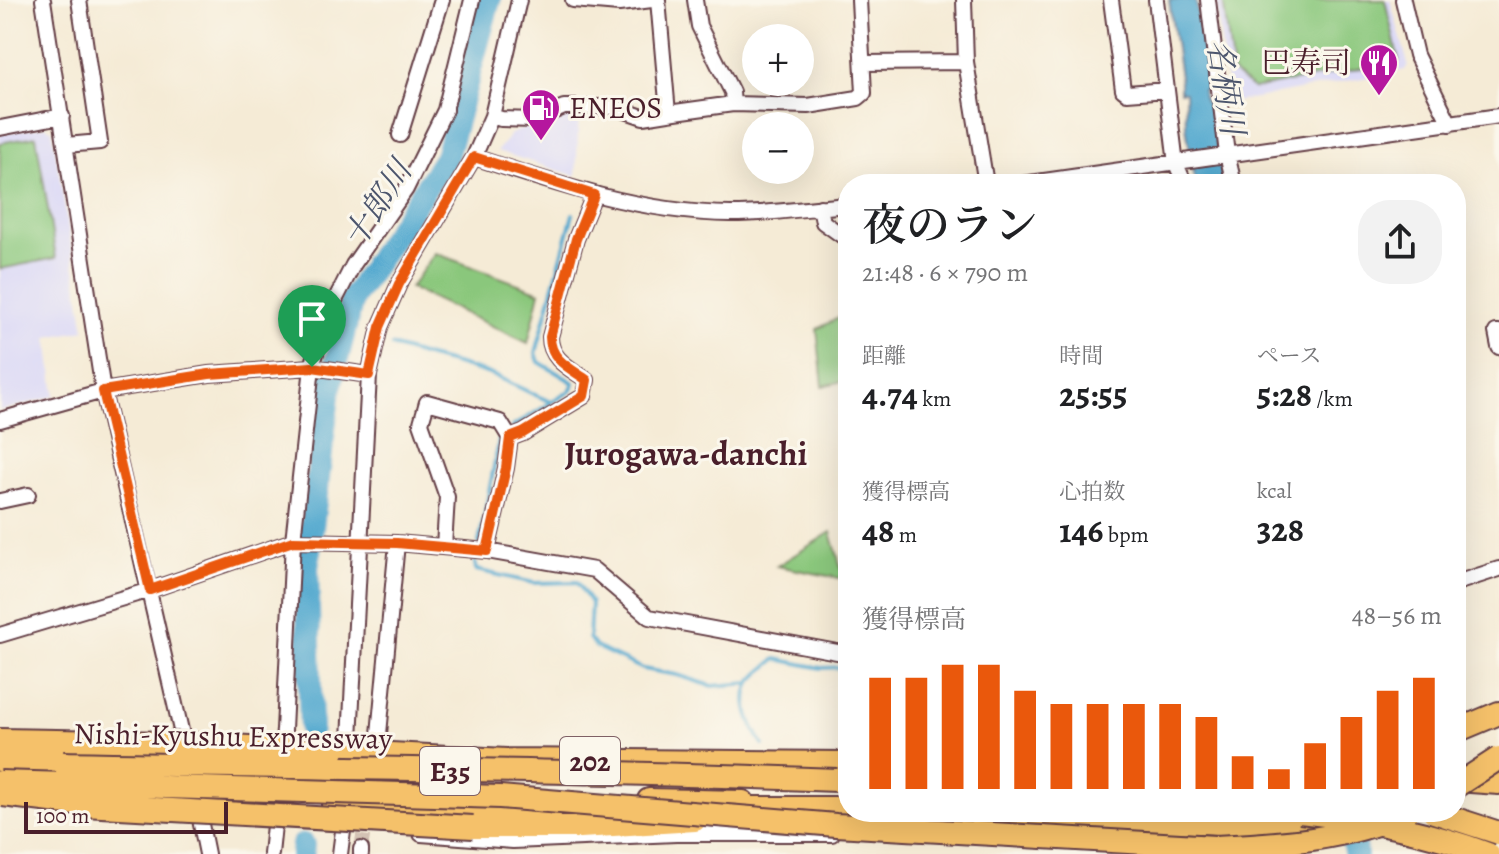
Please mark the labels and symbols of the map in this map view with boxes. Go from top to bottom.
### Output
water label: 名柄川 [1197,36,1256,141]
restaurant icon: 巴寿司 [1358,42,1400,97]
place label: 巴寿司 [1261,43,1351,83]
fuel station icon: ENEOS [520,87,562,142]
place label: ENEOS [569,88,662,128]
water label: 十郎川 [332,149,423,256]
pin [278,285,346,367]
district label: Jurogawa-danchi [565,430,808,477]
street label: Nishi-Kyushu Expressway [73,713,393,759]
road number: 202 [560,737,620,785]
road number: E35 [420,747,480,795]
scale bar [24,798,228,834]

